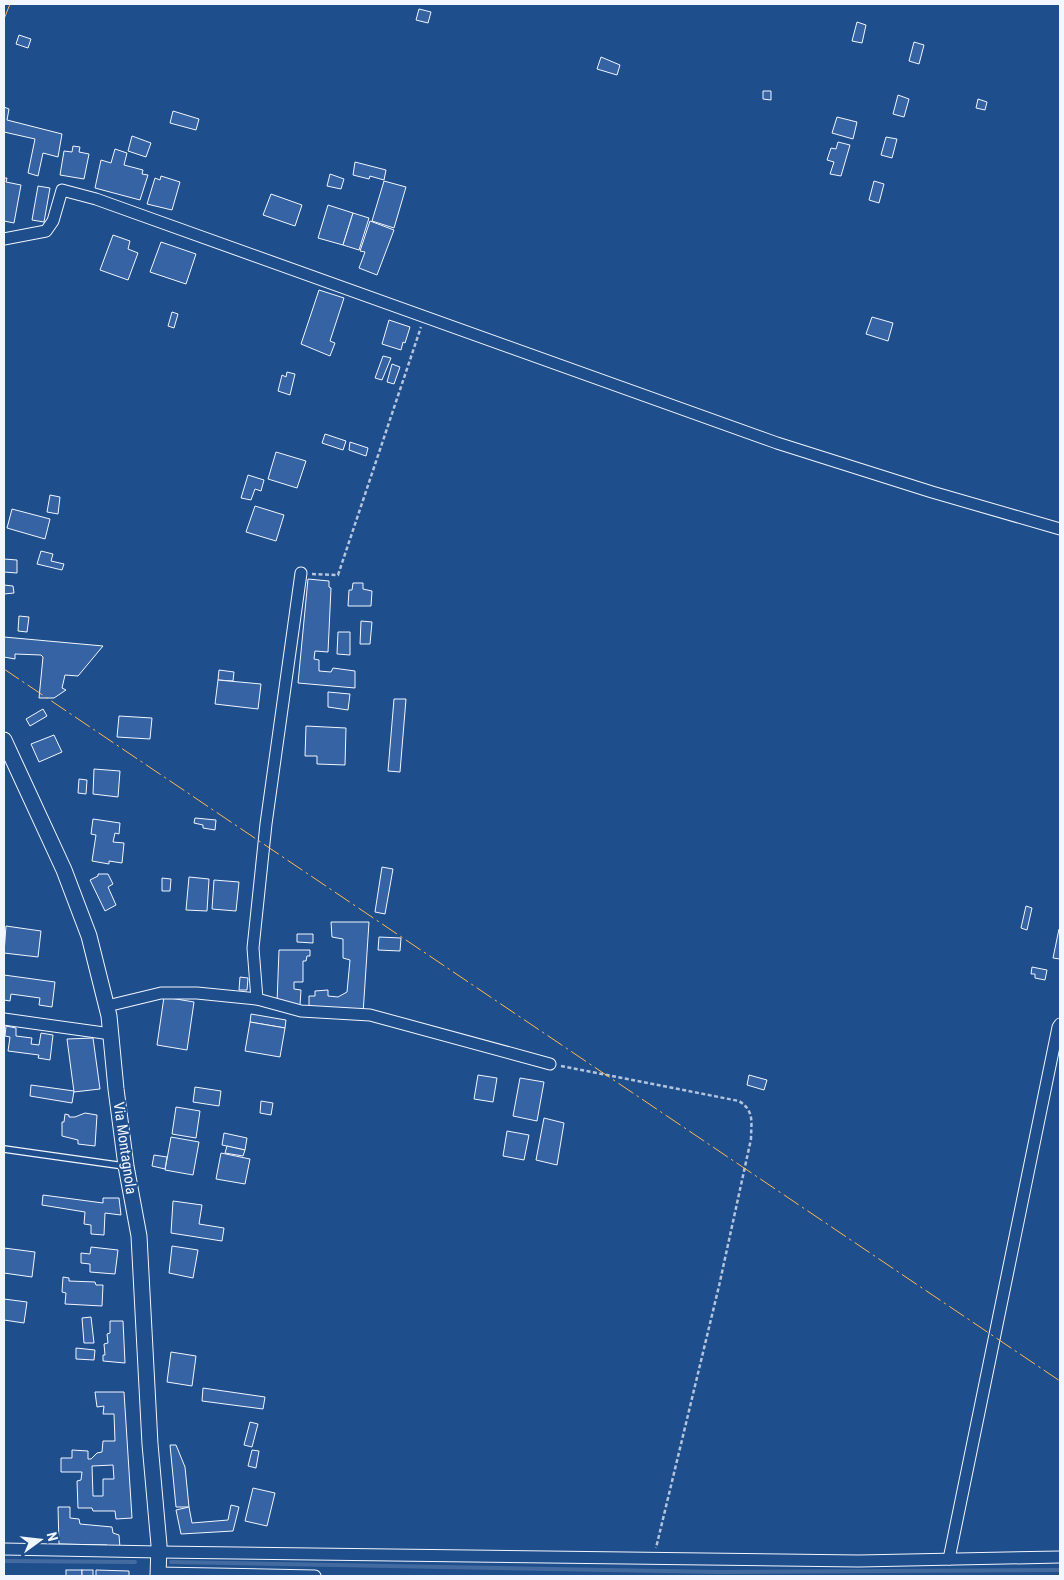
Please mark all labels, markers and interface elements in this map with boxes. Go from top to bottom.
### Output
street label: Via Montagnola [110,1101,140,1195]
north arrow [15,1515,65,1565]
text: N [44,1530,61,1543]

